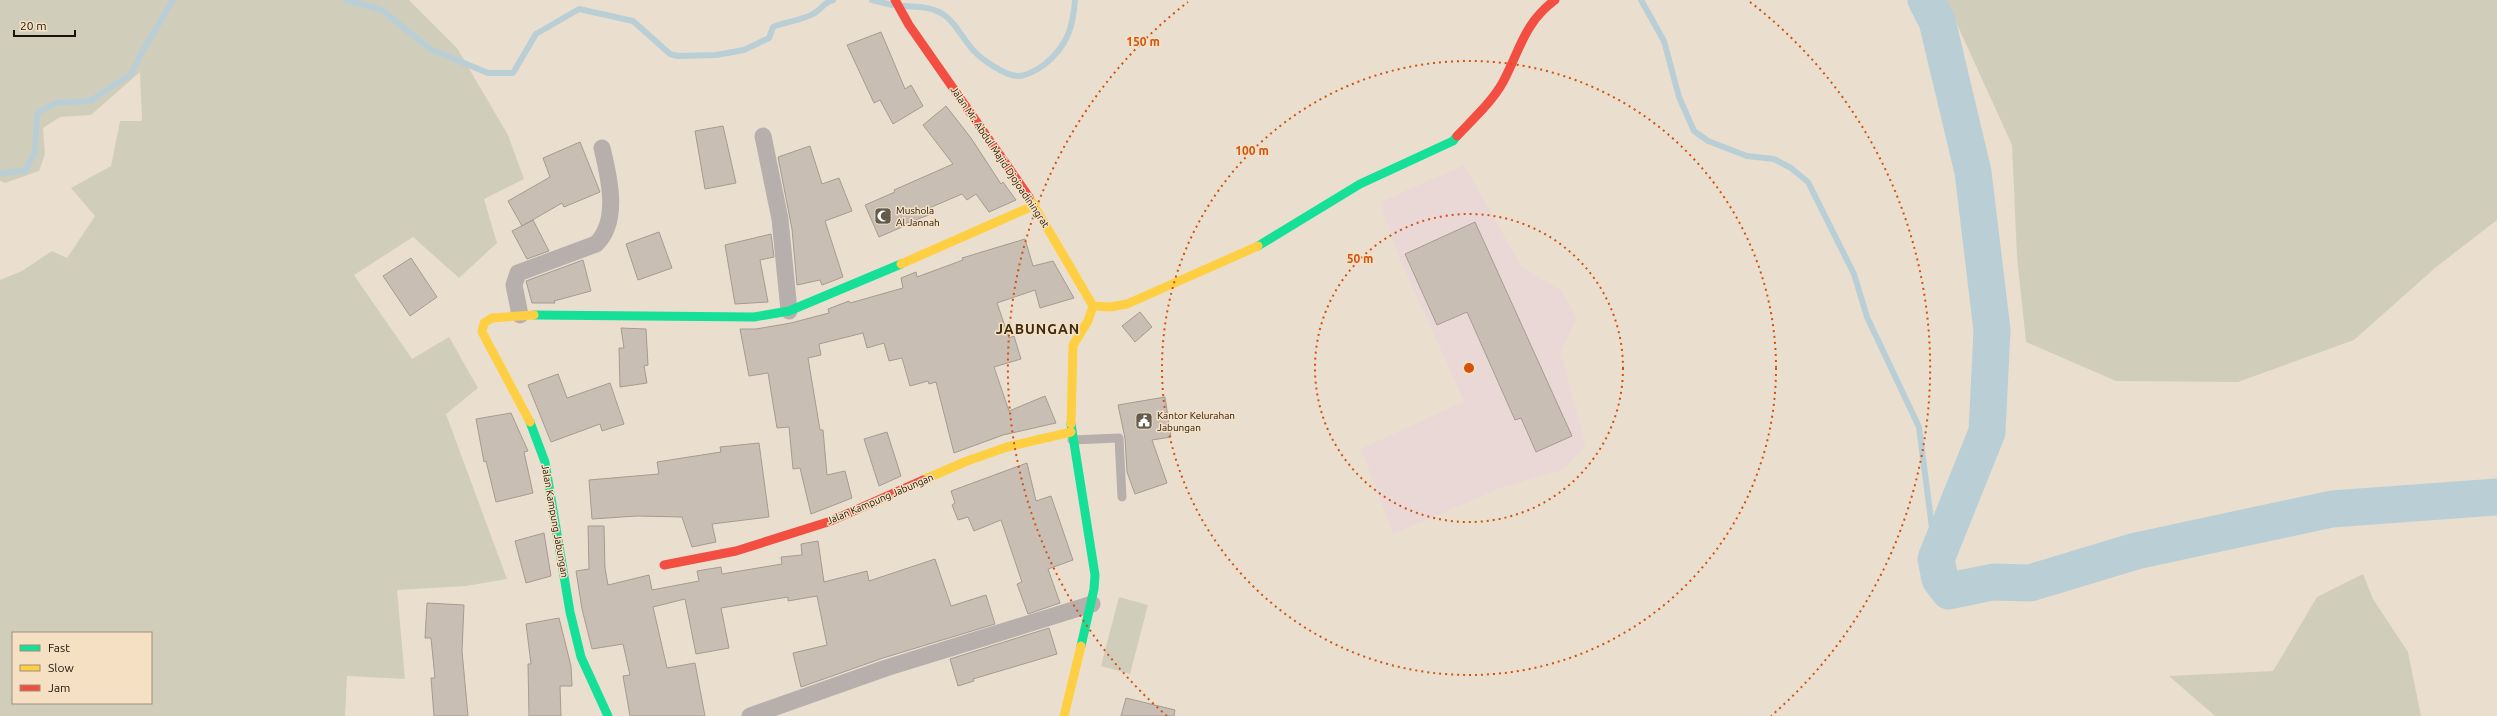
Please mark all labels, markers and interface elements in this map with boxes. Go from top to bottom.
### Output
scale bar [14,12,75,38]
text: 20 m [20,19,47,32]
text: 150 m [1126,35,1160,48]
street label: Jalan Mr. Abdul Majid Djojoadiningrat [949,84,1052,230]
text: 100 m [1235,144,1269,157]
place label: Mushola Al Jannah [896,205,940,228]
mosque icon: Mushola Al Jannah [873,206,893,226]
text: 50 m [1347,252,1373,265]
district label: JABUNGAN [996,321,1080,337]
centre of rings [1462,361,1476,375]
place label: Kantor Kelurahan Jabungan [1157,410,1235,433]
public building icon: Kantor Kelurahan Jabungan [1134,411,1154,431]
street label: Jalan Kampung Jabungan [540,463,570,579]
street label: Jalan Kampung Jabungan [825,471,935,527]
legend [12,632,152,704]
text: Fast [48,641,70,654]
text: Slow [48,661,74,674]
text: Jam [48,681,70,694]

